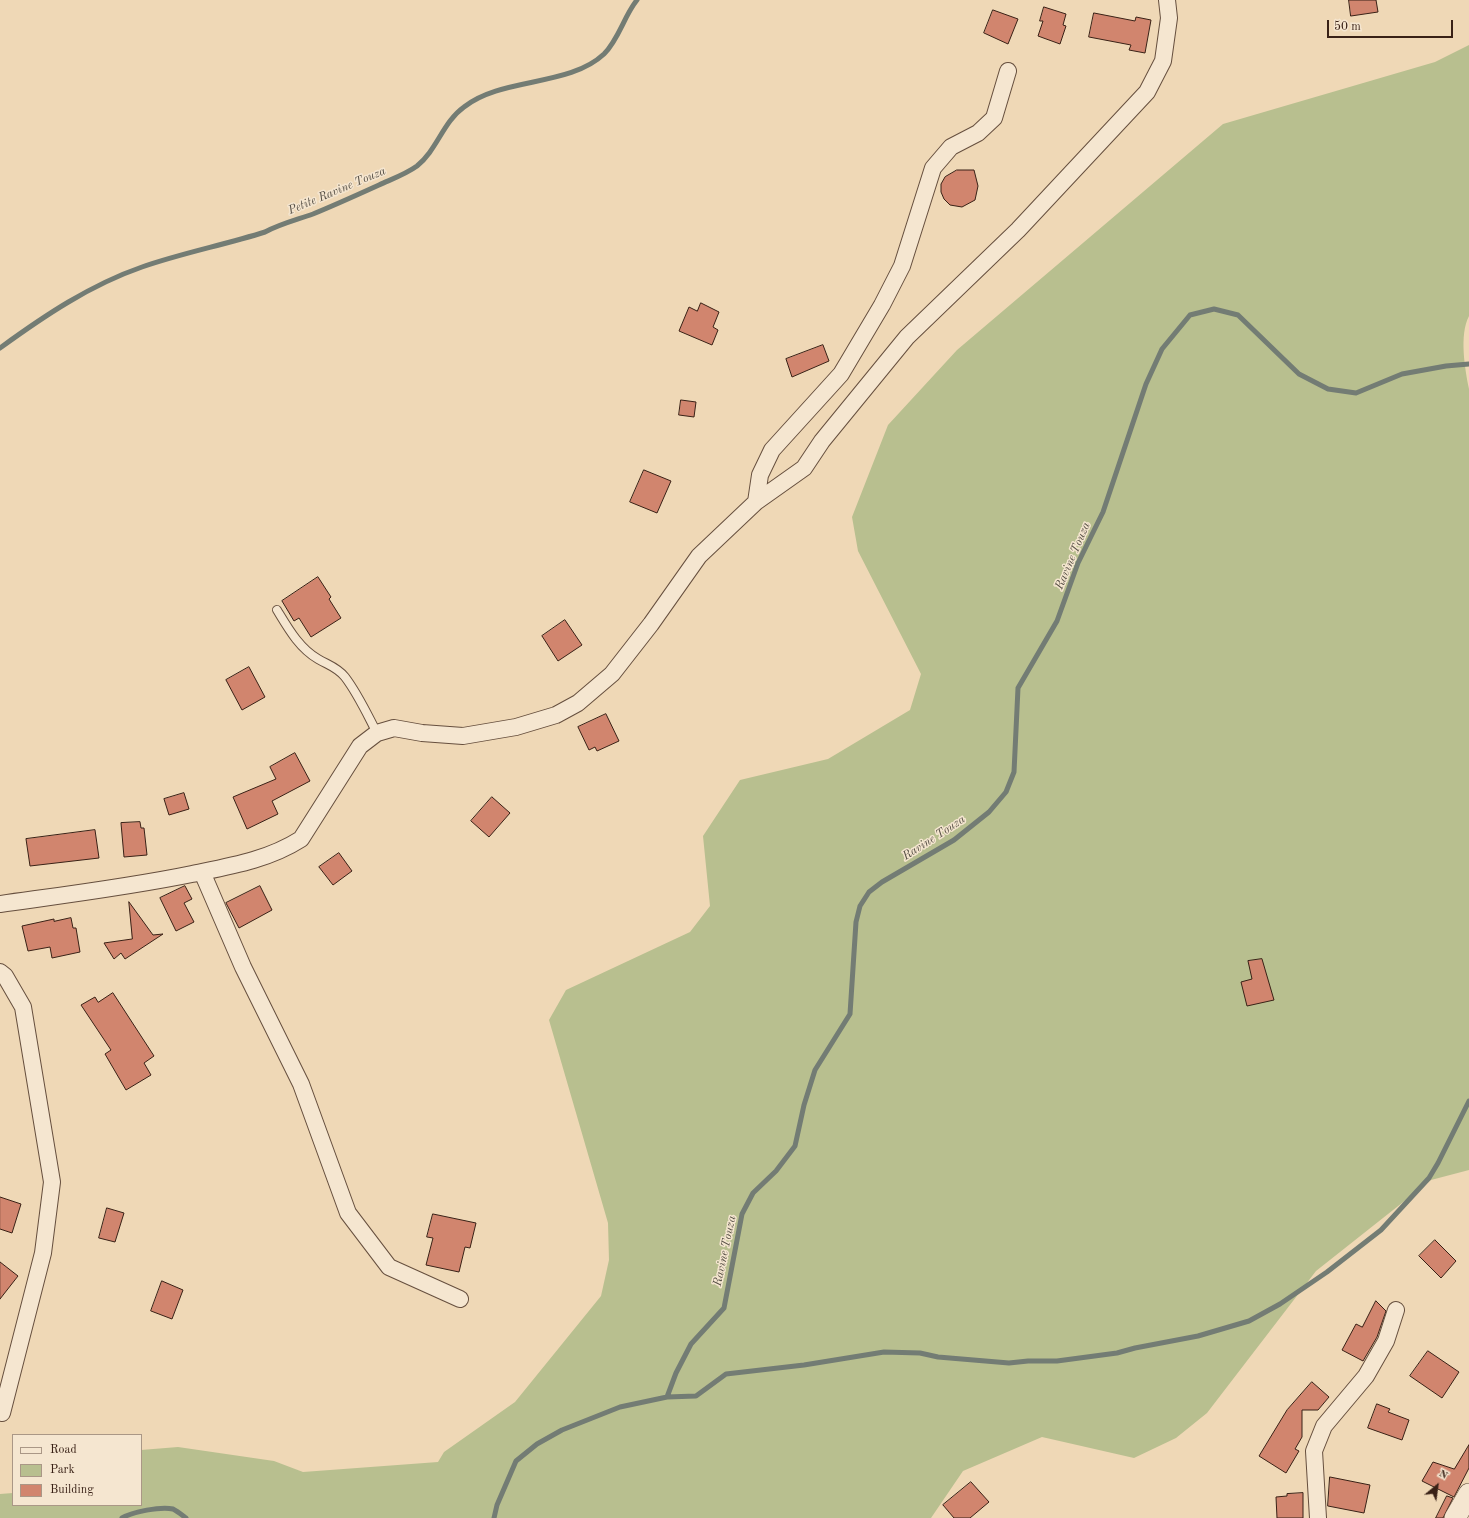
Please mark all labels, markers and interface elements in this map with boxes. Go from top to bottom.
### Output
scale bar [1329,12,1455,38]
text: 50 m [1334,21,1361,33]
water label: Petite Ravine Touza [286,164,388,218]
water label: Ravine Touza [1052,520,1094,592]
water label: Ravine Touza [900,812,968,864]
water label: Ravine Touza [710,1214,740,1288]
legend [12,1434,142,1506]
text: Road [50,1444,77,1456]
text: Park [50,1464,75,1476]
north arrow [1417,1466,1457,1506]
text: N [1437,1468,1449,1482]
text: Building [50,1484,94,1496]

